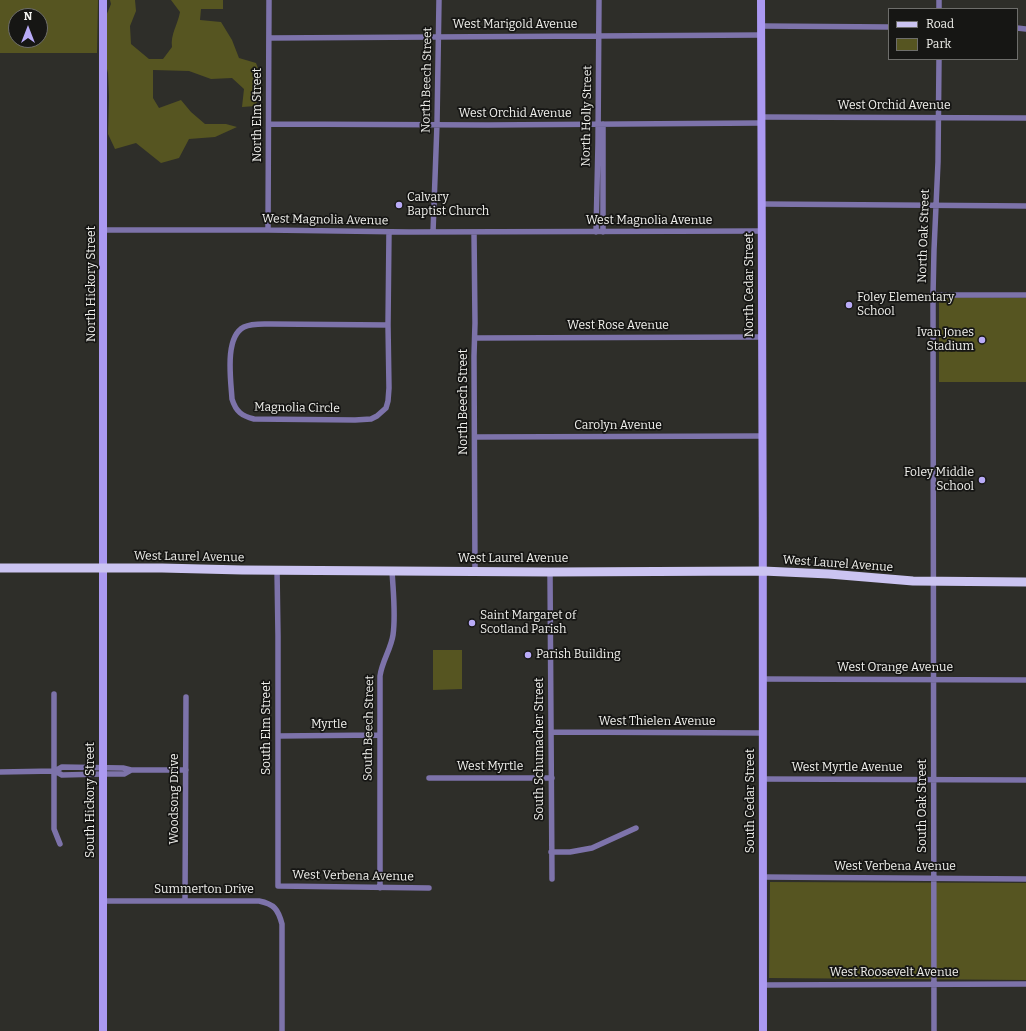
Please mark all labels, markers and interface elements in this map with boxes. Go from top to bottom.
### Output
north arrow [8,8,48,48]
legend [888,8,1018,60]
text: N [24,10,32,23]
text: Road [926,17,954,31]
street label: West Marigold Avenue [453,18,577,32]
street label: North Beech Street [419,27,435,133]
text: Park [926,37,951,51]
street label: North Holly Street [579,65,595,167]
street label: North Elm Street [251,68,265,162]
street label: West Orchid Avenue [838,99,950,113]
street label: West Orchid Avenue [459,107,571,121]
street label: North Oak Street [915,189,933,283]
place label: Calvary Baptist Church [407,191,489,219]
marker: Calvary Baptist Church [394,200,404,210]
street label: West Magnolia Avenue [262,212,388,228]
street label: West Magnolia Avenue [586,214,712,228]
street label: North Hickory Street [85,226,99,342]
street label: North Cedar Street [743,233,757,337]
place label: Foley Elementary School [857,291,954,319]
marker: Foley Elementary School [844,300,854,310]
street label: West Rose Avenue [567,319,669,333]
place label: Ivan Jones Stadium [917,326,974,354]
marker: Ivan Jones Stadium [977,335,987,345]
street label: North Beech Street [457,349,471,455]
street label: Magnolia Circle [254,400,340,416]
street label: Carolyn Avenue [574,419,662,433]
place label: Foley Middle School [904,466,974,494]
marker: Foley Middle School [977,475,987,485]
street label: West Laurel Avenue [134,549,244,565]
street label: West Laurel Avenue [458,552,568,566]
street label: West Laurel Avenue [782,553,894,575]
place label: Saint Margaret of Scotland Parish [480,609,576,637]
marker: Saint Margaret of Scotland Parish [467,618,477,628]
place label: Parish Building [536,648,621,662]
marker: Parish Building [523,650,533,660]
street label: West Orange Avenue [837,661,953,675]
street label: South Beech Street [361,675,377,781]
street label: South Schumacher Street [533,678,547,820]
street label: South Elm Street [260,681,274,775]
street label: West Thielen Avenue [598,715,716,729]
street label: Myrtle [311,718,347,732]
street label: South Hickory Street [84,742,98,858]
street label: South Cedar Street [744,749,758,853]
street label: Woodsong Drive [168,753,182,845]
street label: South Oak Street [916,759,930,853]
street label: West Myrtle [457,760,523,774]
street label: West Myrtle Avenue [791,761,903,775]
street label: West Verbena Avenue [834,860,956,874]
street label: West Verbena Avenue [292,868,414,884]
street label: Summerton Drive [154,883,254,897]
street label: West Roosevelt Avenue [829,966,959,980]

